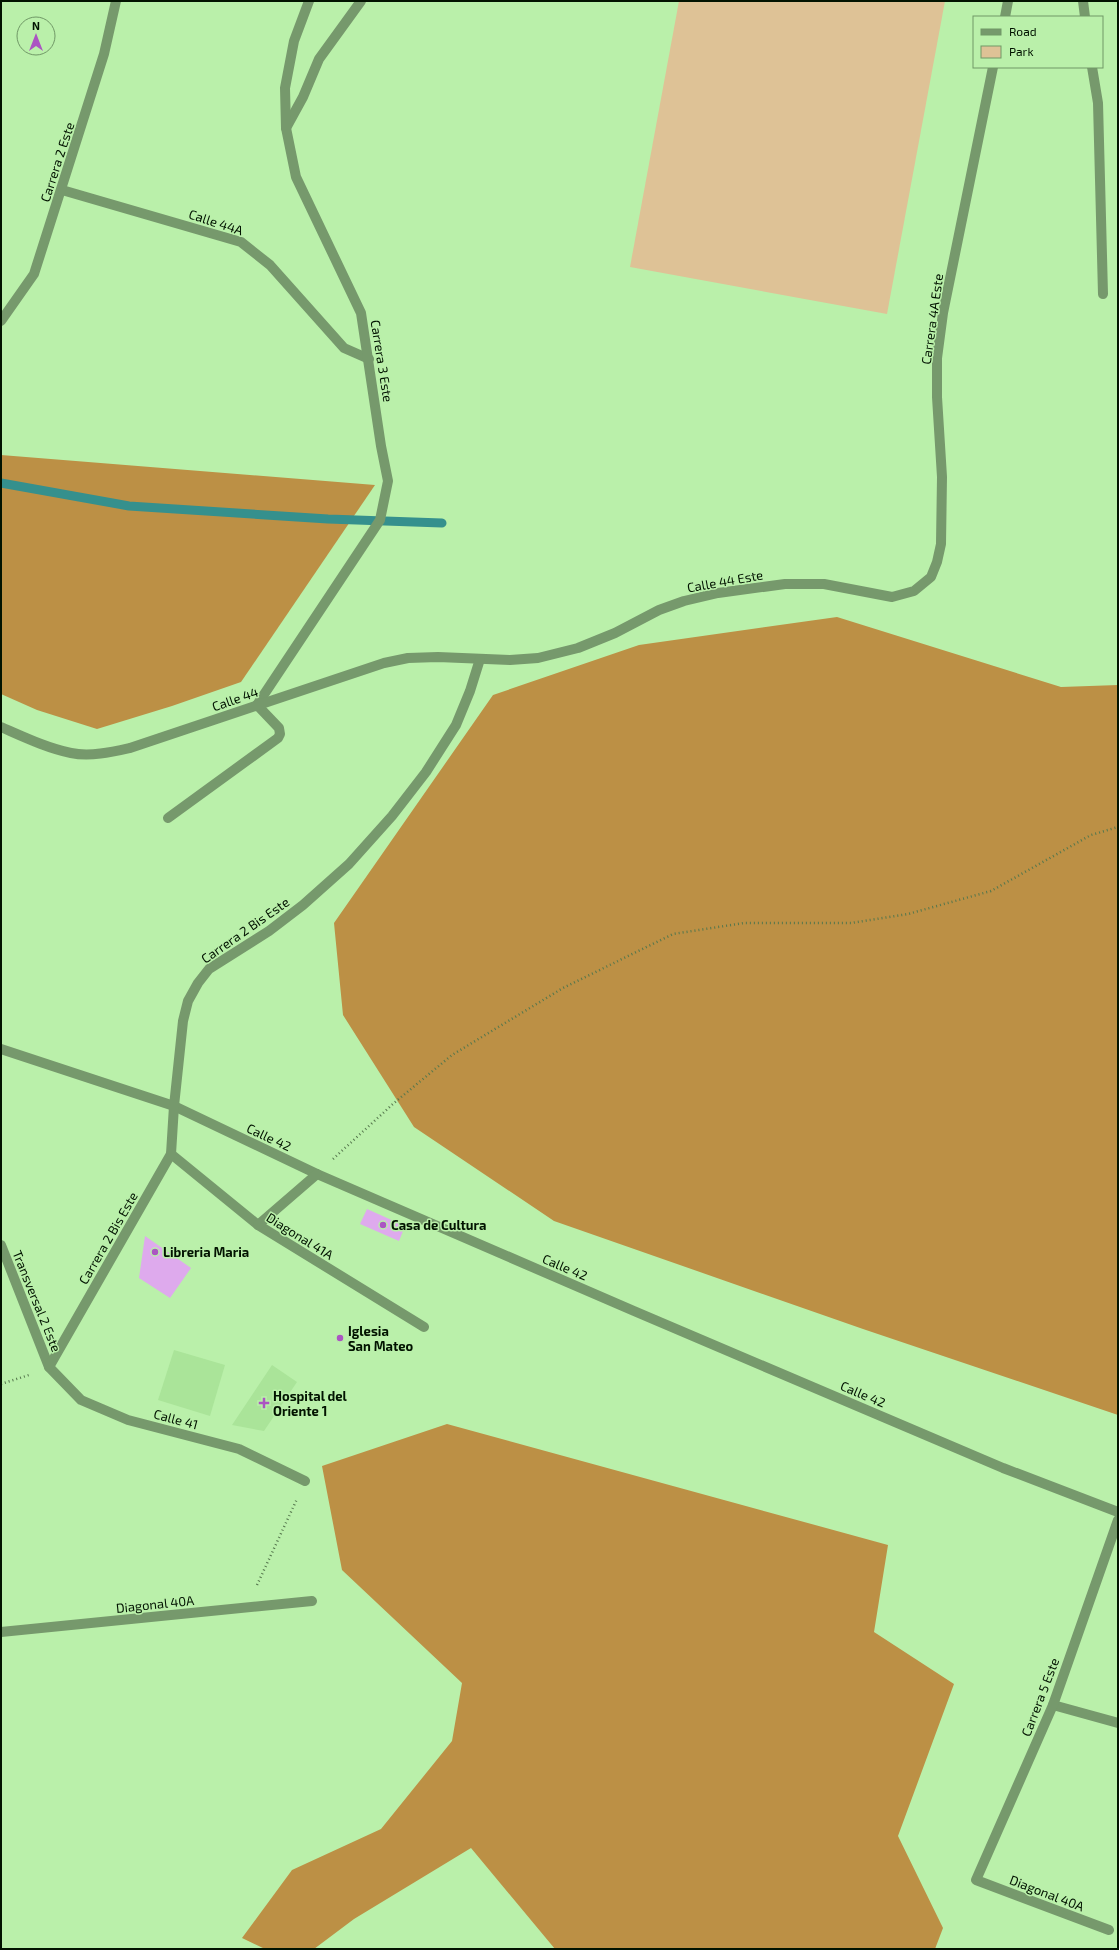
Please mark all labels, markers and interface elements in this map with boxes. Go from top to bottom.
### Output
north arrow [16,16,56,56]
legend [973,16,1103,68]
text: N [32,19,40,32]
text: Road [1009,24,1037,38]
text: Park [1009,44,1034,58]
street label: Carrera 2 Este [37,120,77,204]
street label: Calle 44A [187,206,245,238]
street label: Carrera 4A Este [918,273,946,365]
street label: Carrera 3 Este [368,319,396,403]
street label: Calle 44 Este [686,566,764,596]
street label: Calle 44 [210,684,260,714]
street label: Carrera 2 Bis Este [198,894,292,966]
street label: Calle 42 [244,1120,294,1154]
street label: Carrera 2 Bis Este [75,1189,141,1287]
street label: Diagonal 41A [264,1209,336,1263]
place label: Casa de Cultura [391,1217,487,1233]
marker: Casa de Cultura [378,1220,388,1230]
place label: Libreria Maria [163,1244,249,1260]
marker: Libreria Maria [150,1247,160,1257]
street label: Transversal 2 Este [9,1248,65,1354]
street label: Calle 42 [540,1250,590,1284]
place label: Iglesia San Mateo [348,1323,414,1354]
marker: Iglesia San Mateo [335,1333,345,1343]
street label: Calle 42 [838,1377,888,1411]
place label: Hospital del Oriente 1 [273,1388,348,1419]
marker: Hospital del Oriente 1 [258,1397,270,1409]
street label: Calle 41 [152,1405,200,1433]
street label: Diagonal 40A [115,1592,195,1616]
street label: Carrera 5 Este [1018,1656,1062,1738]
street label: Diagonal 40A [1007,1871,1087,1915]

